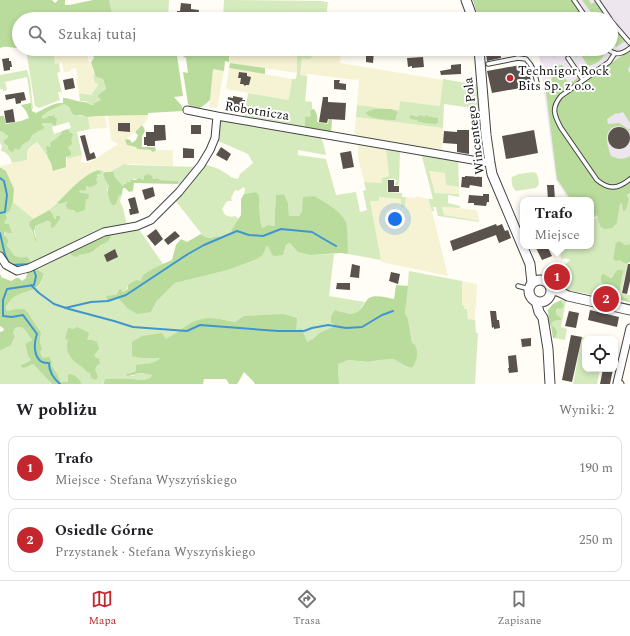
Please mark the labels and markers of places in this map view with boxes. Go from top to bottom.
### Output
place label: Technigor Rock Bits Sp. z o.o. [518,61,609,96]
marker: Technigor Rock Bits Sp. z o.o. [505,73,515,83]
pin: 1 [544,262,570,292]
pin: 2 [593,284,619,314]

